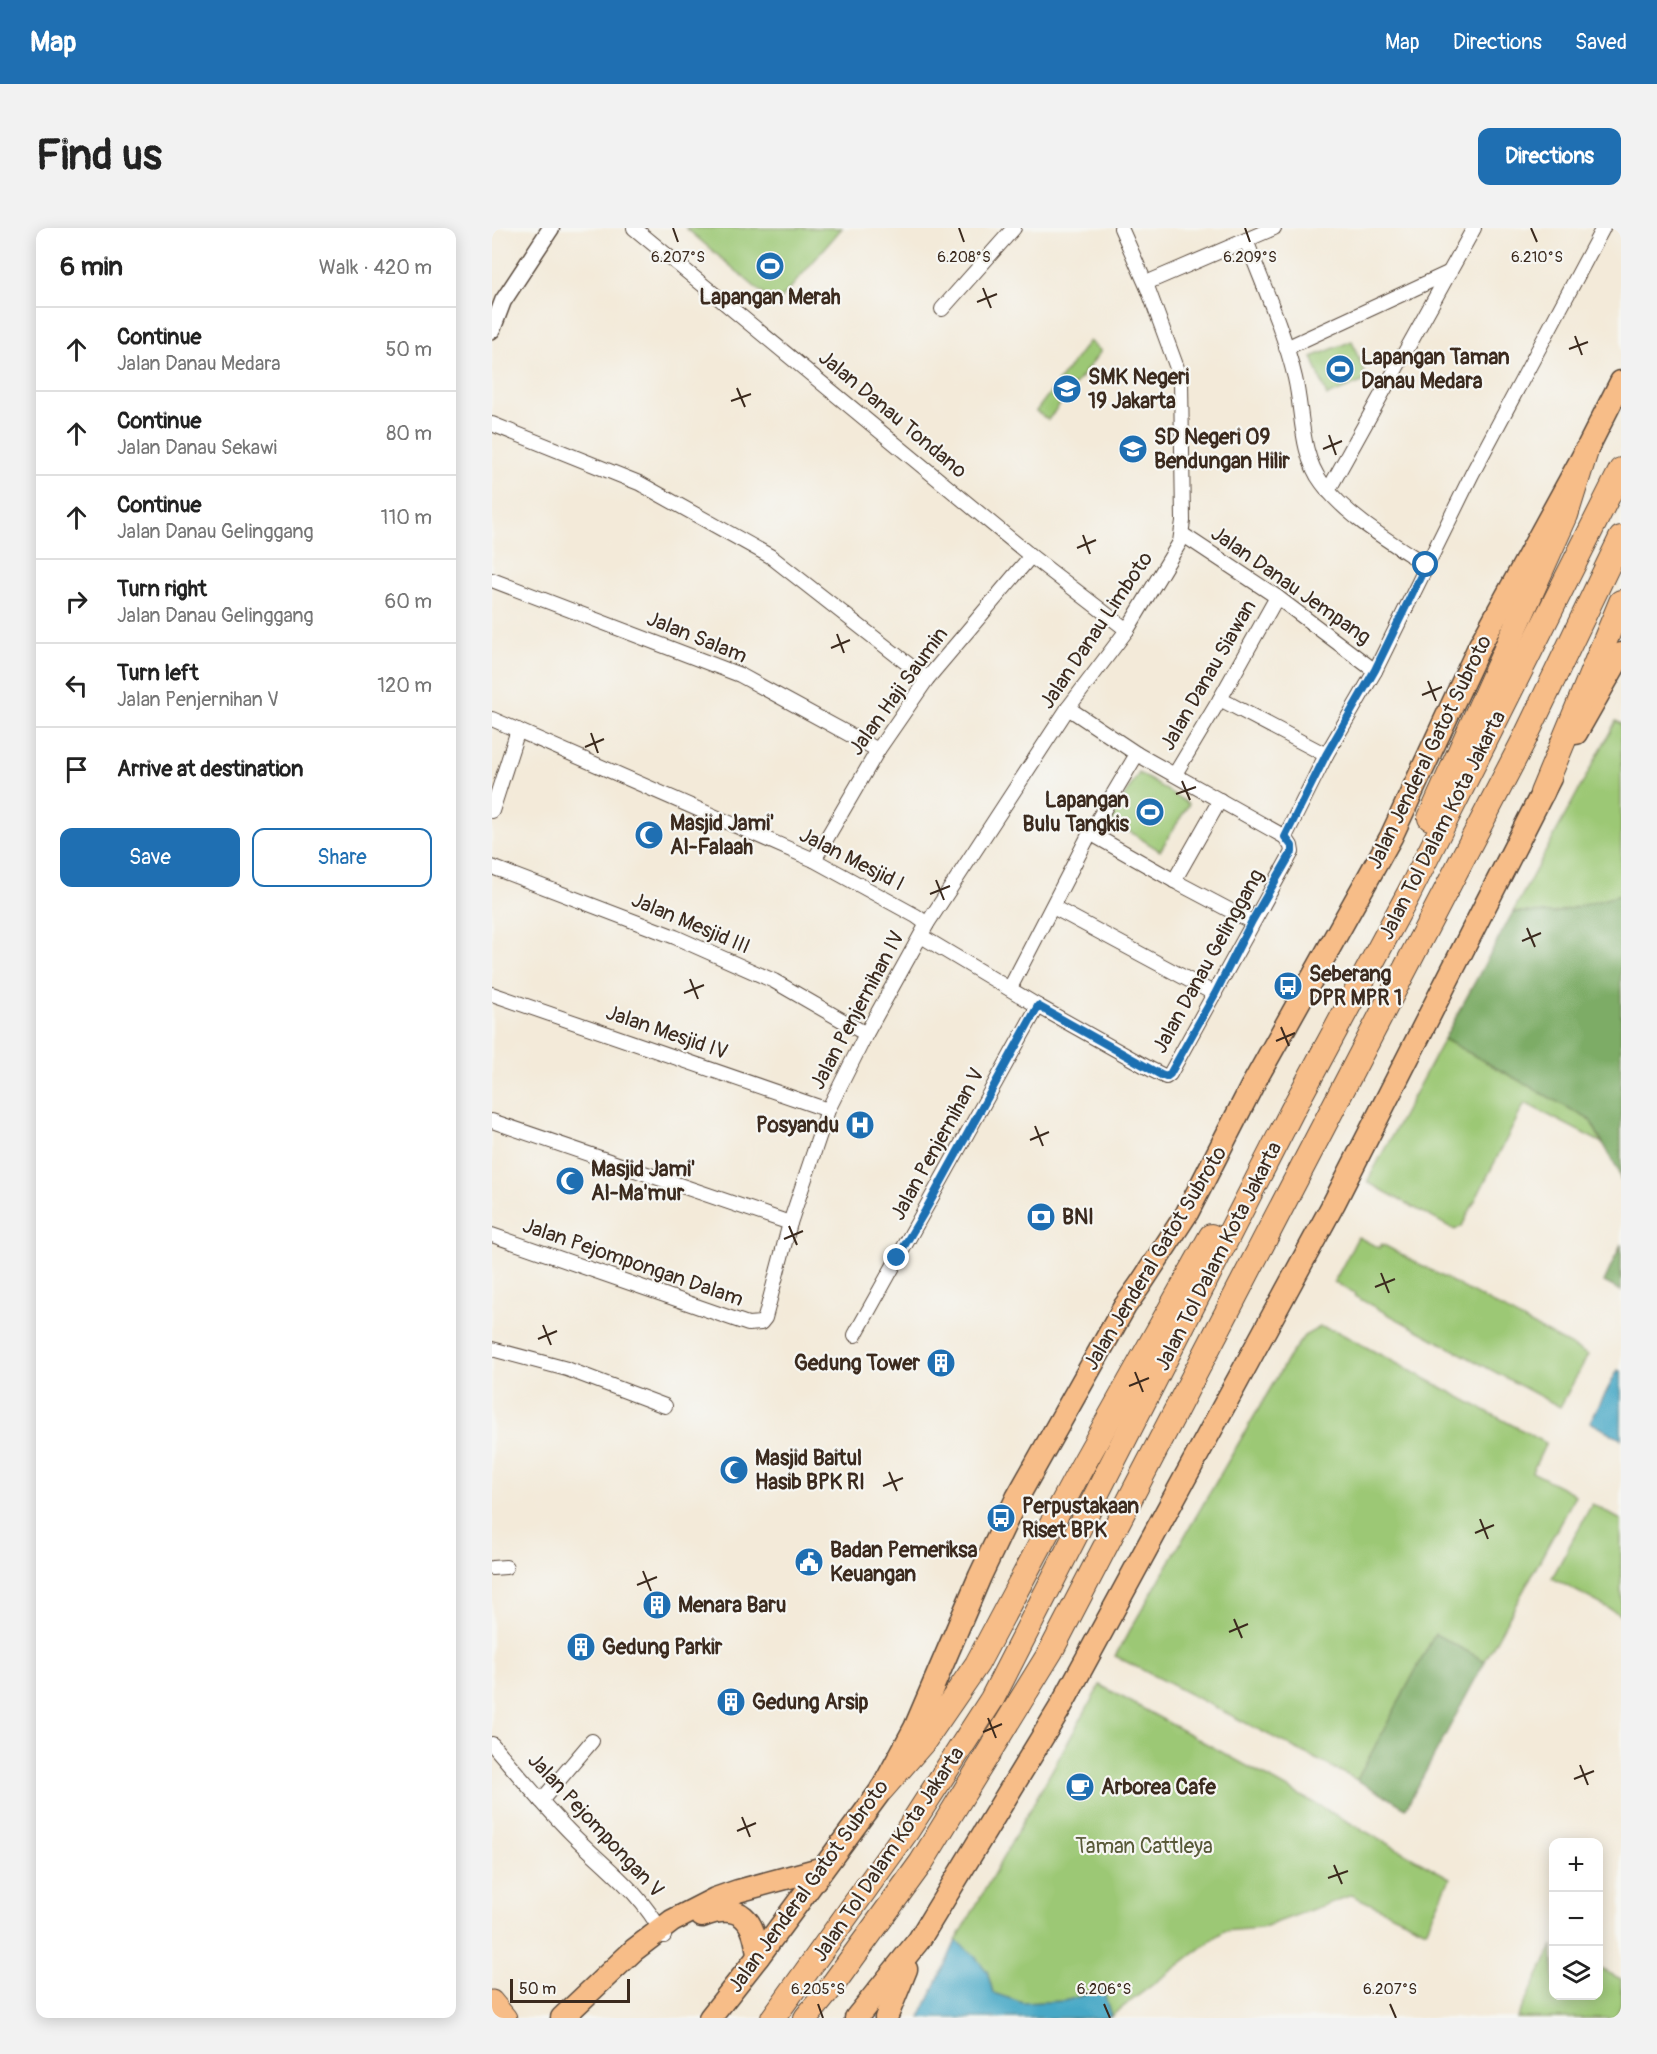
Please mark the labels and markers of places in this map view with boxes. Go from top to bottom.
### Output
sports icon: Lapangan Merah [754,250,786,282]
place label: Lapangan Merah [699,284,841,311]
place label: Lapangan Taman Danau Medara [1361,344,1510,395]
sports icon: Lapangan Taman Danau Medara [1324,353,1356,385]
place label: SMK Negeri 19 Jakarta [1088,364,1190,415]
school or university icon: SMK Negeri 19 Jakarta [1051,373,1083,405]
place label: SD Negeri 09 Bendungan Hilir [1154,424,1290,475]
school or university icon: SD Negeri 09 Bendungan Hilir [1117,433,1149,465]
place label: Lapangan Bulu Tangkis [1023,787,1130,838]
sports icon: Lapangan Bulu Tangkis [1134,796,1166,828]
place label: Masjid Jami' Al-Falaah [670,810,774,861]
mosque icon: Masjid Jami' Al-Falaah [633,819,665,851]
place label: Seberang DPR MPR 1 [1309,961,1402,1012]
bus stop icon: Seberang DPR MPR 1 [1272,970,1304,1002]
hospital icon: Posyandu [844,1109,876,1141]
place label: Posyandu [756,1112,839,1139]
place label: Masjid Jami' Al-Ma'mur [591,1156,695,1207]
mosque icon: Masjid Jami' Al-Ma'mur [554,1165,586,1197]
bank icon: BNI [1025,1201,1057,1233]
place label: BNI [1062,1204,1094,1231]
building icon: Gedung Tower [925,1347,957,1379]
place label: Gedung Tower [794,1350,921,1377]
place label: Masjid Baitul Hasib BPK RI [755,1445,865,1496]
mosque icon: Masjid Baitul Hasib BPK RI [718,1454,750,1486]
place label: Perpustakaan Riset BPK [1022,1493,1139,1544]
bus stop icon: Perpustakaan Riset BPK [985,1502,1017,1534]
place label: Badan Pemeriksa Keuangan [830,1537,978,1588]
public building icon: Badan Pemeriksa Keuangan [793,1546,825,1578]
building icon: Menara Baru [641,1589,673,1621]
place label: Menara Baru [678,1592,786,1619]
building icon: Gedung Parkir [565,1631,597,1663]
place label: Gedung Parkir [602,1634,723,1661]
building icon: Gedung Arsip [715,1686,747,1718]
place label: Gedung Arsip [752,1689,868,1716]
cafe icon: Arborea Cafe [1064,1771,1096,1803]
place label: Arborea Cafe [1101,1774,1216,1801]

